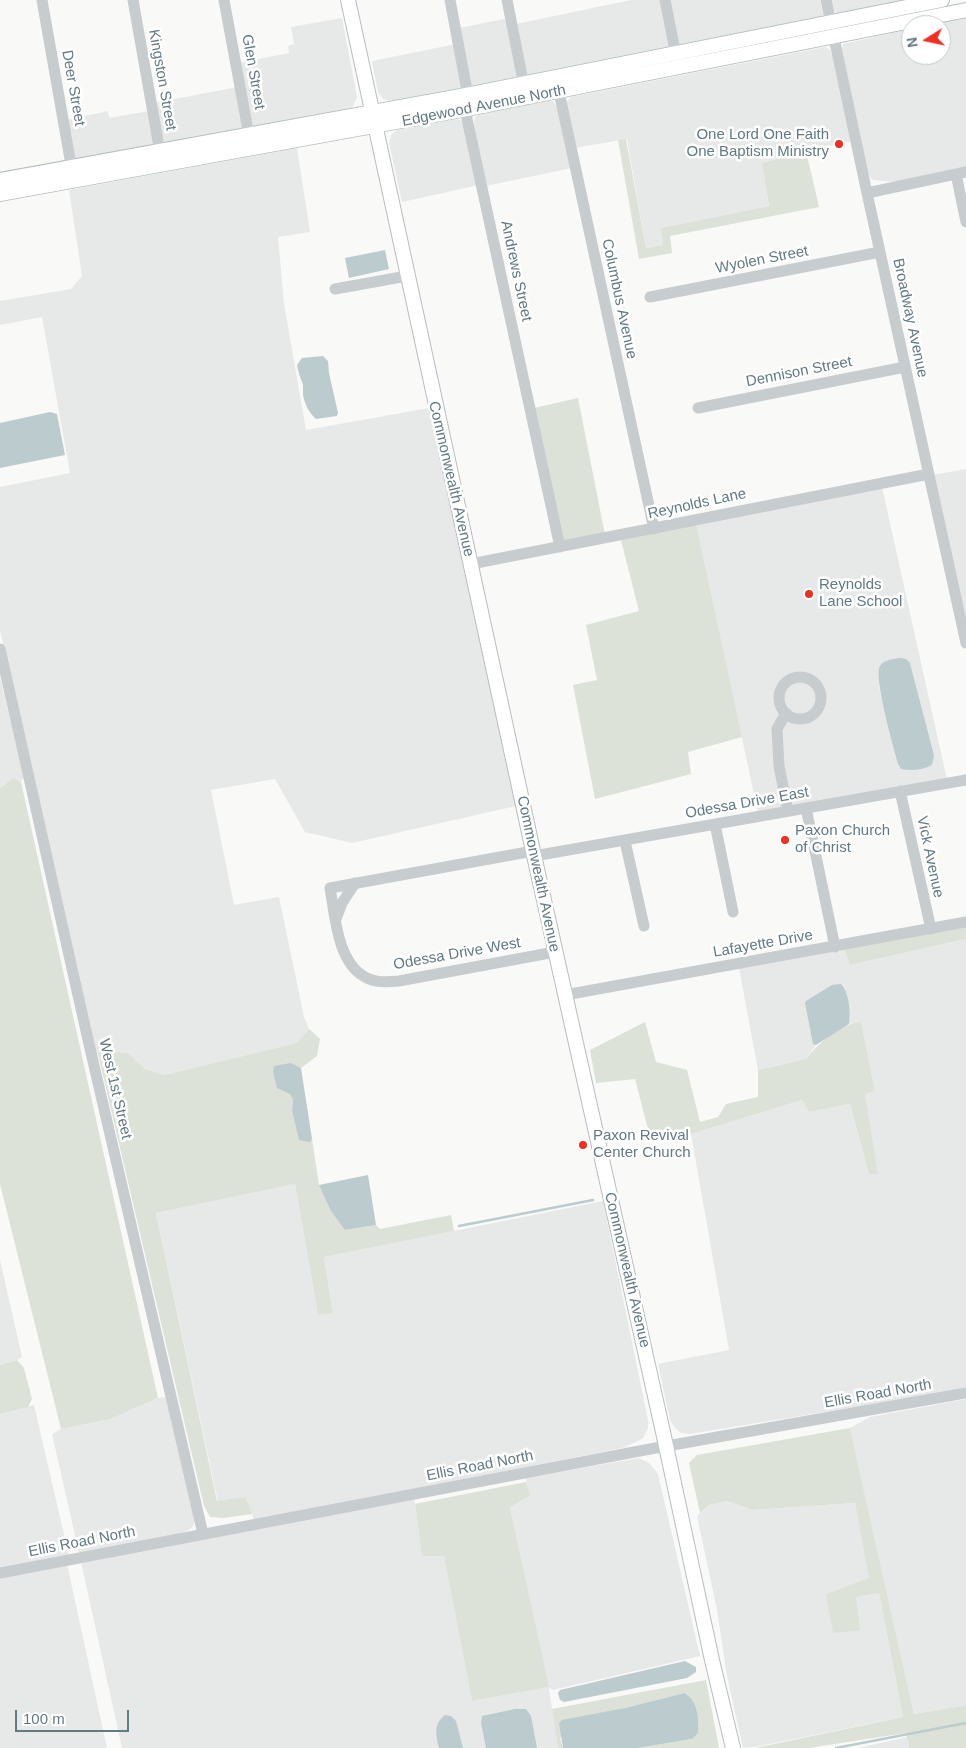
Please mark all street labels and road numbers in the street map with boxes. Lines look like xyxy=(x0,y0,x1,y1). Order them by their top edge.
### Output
street label: Kingston Street xyxy=(144,28,180,132)
street label: Glen Street xyxy=(238,33,268,111)
street label: Deer Street xyxy=(57,49,89,127)
street label: Edgewood Avenue North xyxy=(401,81,567,131)
street label: Andrews Street xyxy=(497,219,535,323)
street label: Columbus Avenue xyxy=(597,237,641,361)
street label: Wyolen Street xyxy=(714,242,810,278)
street label: Broadway Avenue xyxy=(889,257,931,379)
street label: Dennison Street xyxy=(744,353,854,391)
street label: Commonwealth Avenue xyxy=(424,400,478,558)
street label: Reynolds Lane xyxy=(646,485,748,523)
street label: Odessa Drive East xyxy=(684,783,810,823)
street label: Commonwealth Avenue xyxy=(513,794,563,954)
street label: Vick Avenue xyxy=(913,815,947,899)
street label: Lafayette Drive xyxy=(712,926,814,962)
street label: Odessa Drive West xyxy=(392,934,522,974)
street label: West 1st Street xyxy=(95,1037,135,1141)
street label: Commonwealth Avenue xyxy=(600,1191,654,1349)
street label: Ellis Road North xyxy=(823,1376,933,1412)
street label: Ellis Road North xyxy=(425,1447,535,1485)
street label: Ellis Road North xyxy=(27,1523,137,1561)

